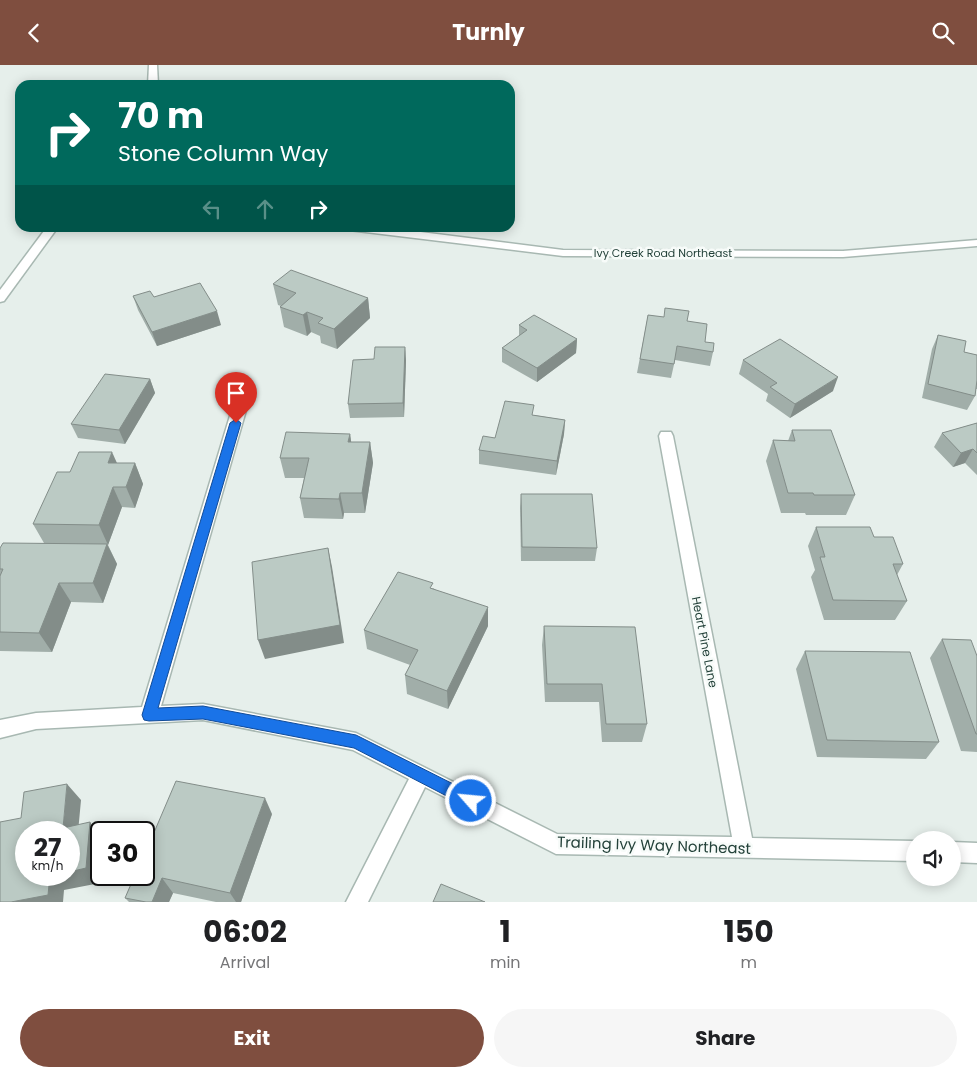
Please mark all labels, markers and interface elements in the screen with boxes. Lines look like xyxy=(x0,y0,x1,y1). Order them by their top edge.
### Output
text: Turnly xyxy=(452,17,525,48)
icon: back xyxy=(20,19,48,47)
icon: search xyxy=(929,19,957,47)
text: 70 m xyxy=(118,91,204,140)
icon: right xyxy=(35,100,100,165)
text: Stone Column Way xyxy=(118,138,329,169)
icon: left xyxy=(198,195,226,223)
icon: ahead xyxy=(251,195,279,223)
icon: right xyxy=(304,195,332,223)
street label: Ivy Creek Road Northeast xyxy=(594,245,732,261)
pin xyxy=(215,372,257,423)
icon: arrive xyxy=(222,379,250,407)
street label: Heart Pine Lane xyxy=(688,595,722,689)
position arrow xyxy=(444,774,496,826)
speed limit sign: 30 xyxy=(90,821,155,886)
text: 27 xyxy=(34,830,61,865)
street label: Trailing Ivy Way Northeast xyxy=(557,831,751,859)
map controls xyxy=(906,831,961,886)
button: sound xyxy=(906,831,961,886)
text: km/h xyxy=(32,857,63,874)
text: 06:02 xyxy=(203,910,287,953)
text: 1 xyxy=(500,910,511,953)
text: 150 xyxy=(724,910,774,953)
text: Arrival xyxy=(220,951,270,974)
text: min xyxy=(490,951,521,974)
text: m xyxy=(741,951,757,974)
button: Exit xyxy=(20,1009,484,1067)
button: Share xyxy=(494,1009,957,1067)

